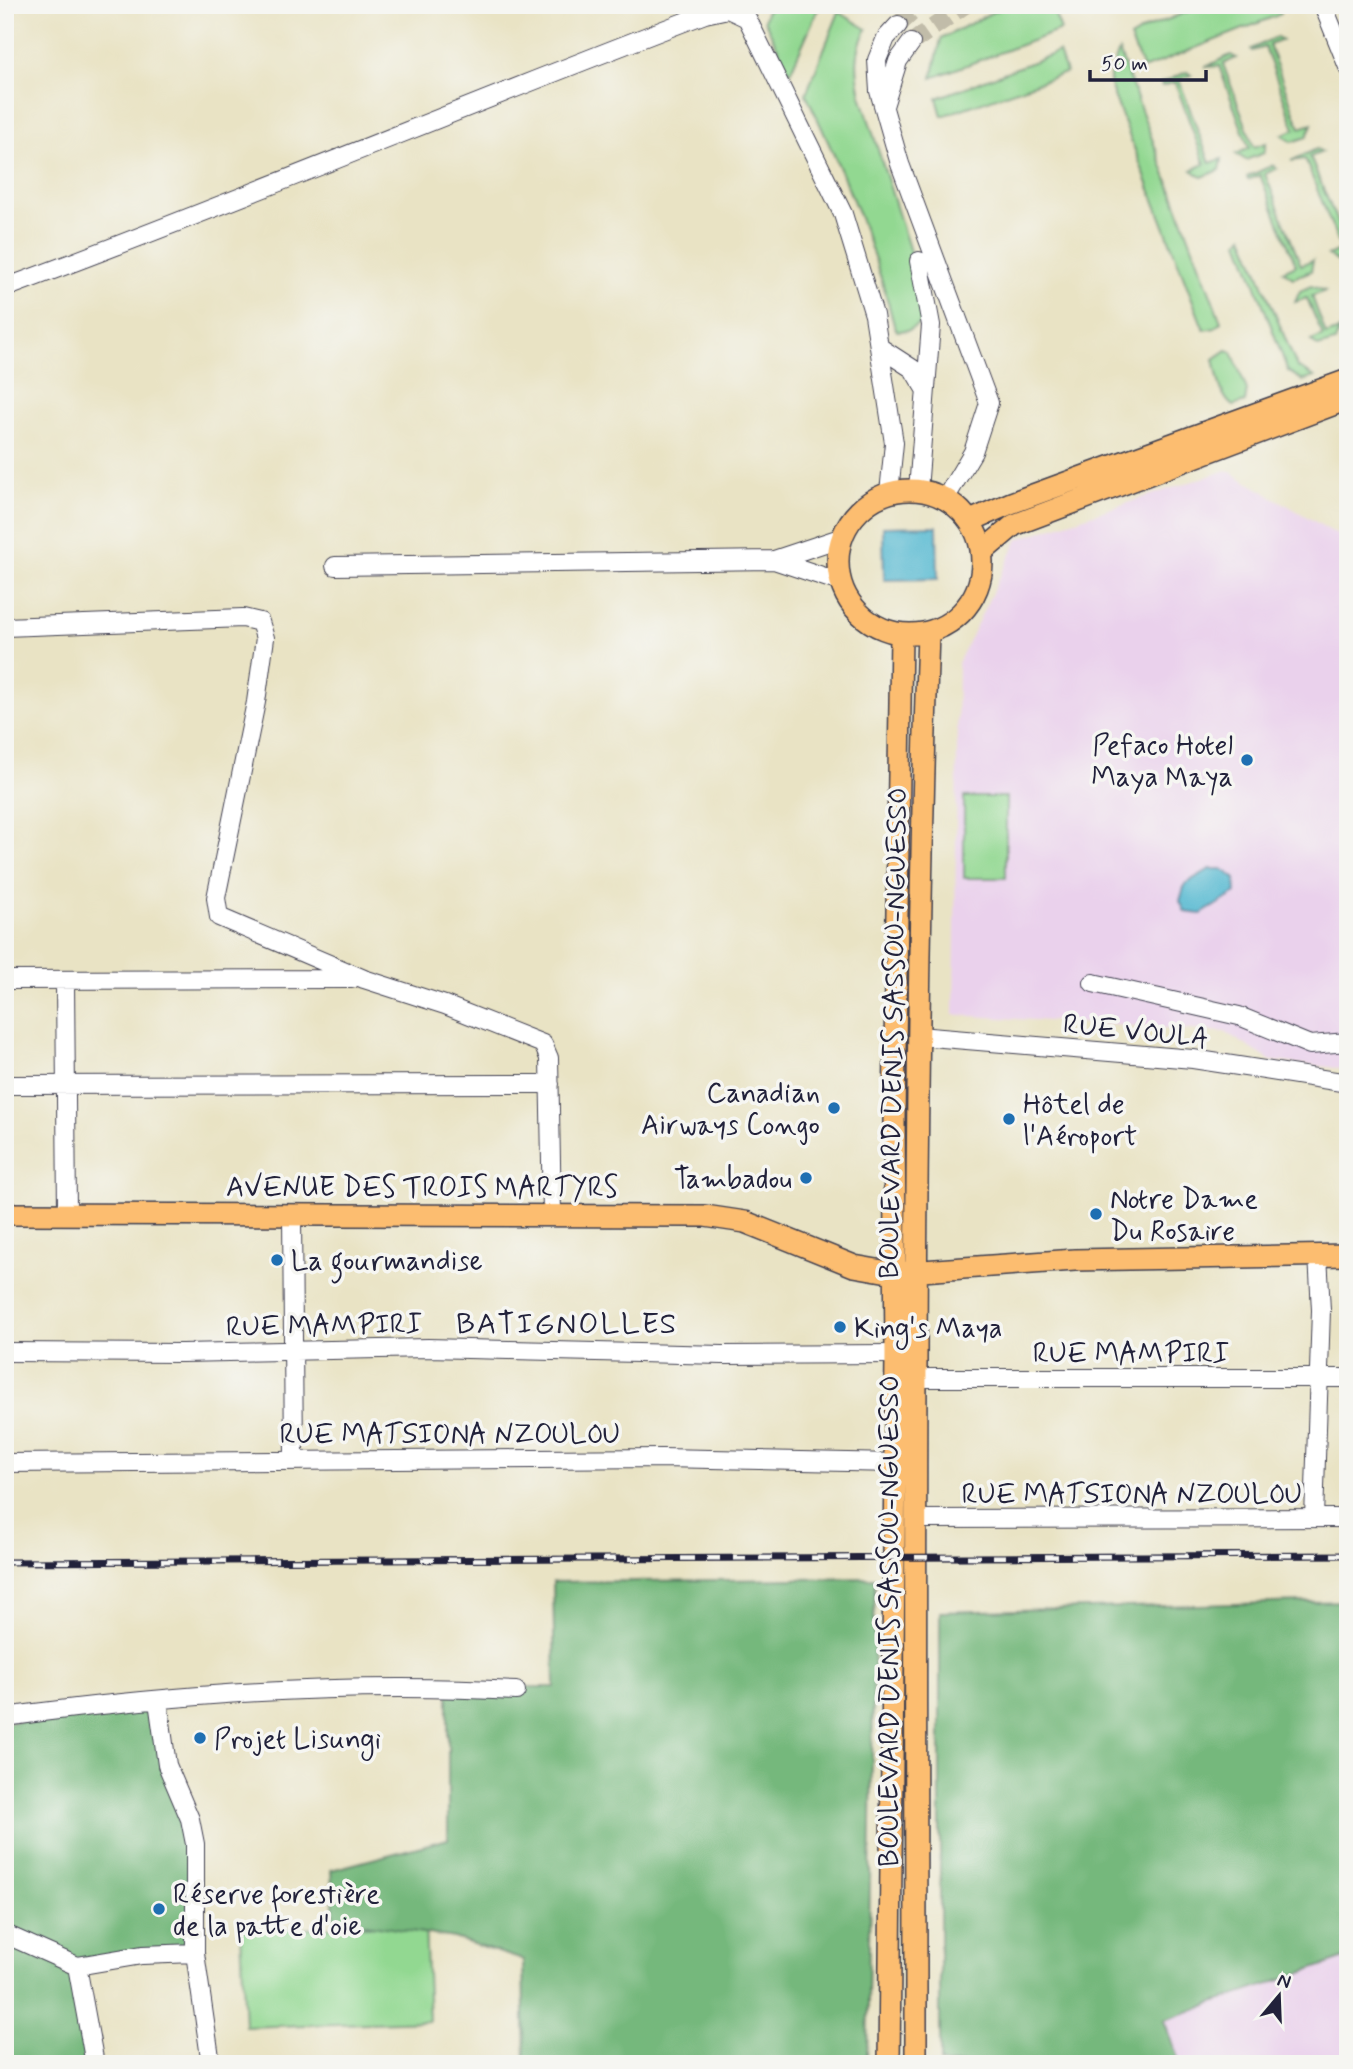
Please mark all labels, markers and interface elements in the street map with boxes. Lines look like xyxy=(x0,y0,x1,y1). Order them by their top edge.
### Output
scale bar xyxy=(1090,38,1206,82)
text: 50 m xyxy=(1101,50,1148,78)
place label: Pefaco Hotel Maya Maya xyxy=(1091,728,1233,797)
marker: Pefaco Hotel Maya Maya xyxy=(1239,752,1255,768)
street label: BOULEVARD DENIS SASSOU-NGUESSO xyxy=(872,787,917,1279)
street label: RUE VOULA xyxy=(1061,1006,1210,1059)
place label: Canadian Airways Congo xyxy=(641,1076,820,1145)
place label: Hôtel de l'Aéroport xyxy=(1023,1087,1137,1156)
marker: Canadian Airways Congo xyxy=(826,1100,842,1116)
marker: Hôtel de l'Aéroport xyxy=(1001,1111,1017,1127)
place label: Tambadou xyxy=(674,1162,792,1199)
street label: AVENUE DES TROIS MARTYRS xyxy=(226,1170,618,1207)
marker: Tambadou xyxy=(798,1170,814,1186)
place label: Notre Dame Du Rosaire xyxy=(1110,1182,1258,1251)
marker: Notre Dame Du Rosaire xyxy=(1088,1206,1104,1222)
place label: La gourmandise xyxy=(291,1244,483,1284)
marker: La gourmandise xyxy=(269,1252,285,1268)
district label: BATIGNOLLES xyxy=(456,1305,678,1344)
street label: RUE MAMPIRI xyxy=(226,1306,423,1347)
place label: King's Maya xyxy=(854,1311,1003,1350)
marker: King's Maya xyxy=(832,1319,848,1335)
street label: RUE MAMPIRI xyxy=(1033,1336,1229,1373)
street label: BOULEVARD DENIS SASSOU-NGUESSO xyxy=(872,1375,909,1867)
street label: RUE MATSIONA NZOULOU xyxy=(279,1417,621,1454)
street label: RUE MATSIONA NZOULOU xyxy=(961,1477,1303,1514)
place label: Projet Lisungi xyxy=(214,1722,381,1761)
marker: Projet Lisungi xyxy=(192,1730,208,1746)
place label: Réserve forestière de la patte d'oie xyxy=(173,1877,380,1946)
marker: Réserve forestière de la patte d'oie xyxy=(151,1901,167,1917)
north arrow xyxy=(1244,1960,1314,2030)
text: N xyxy=(1274,1967,1294,1995)

